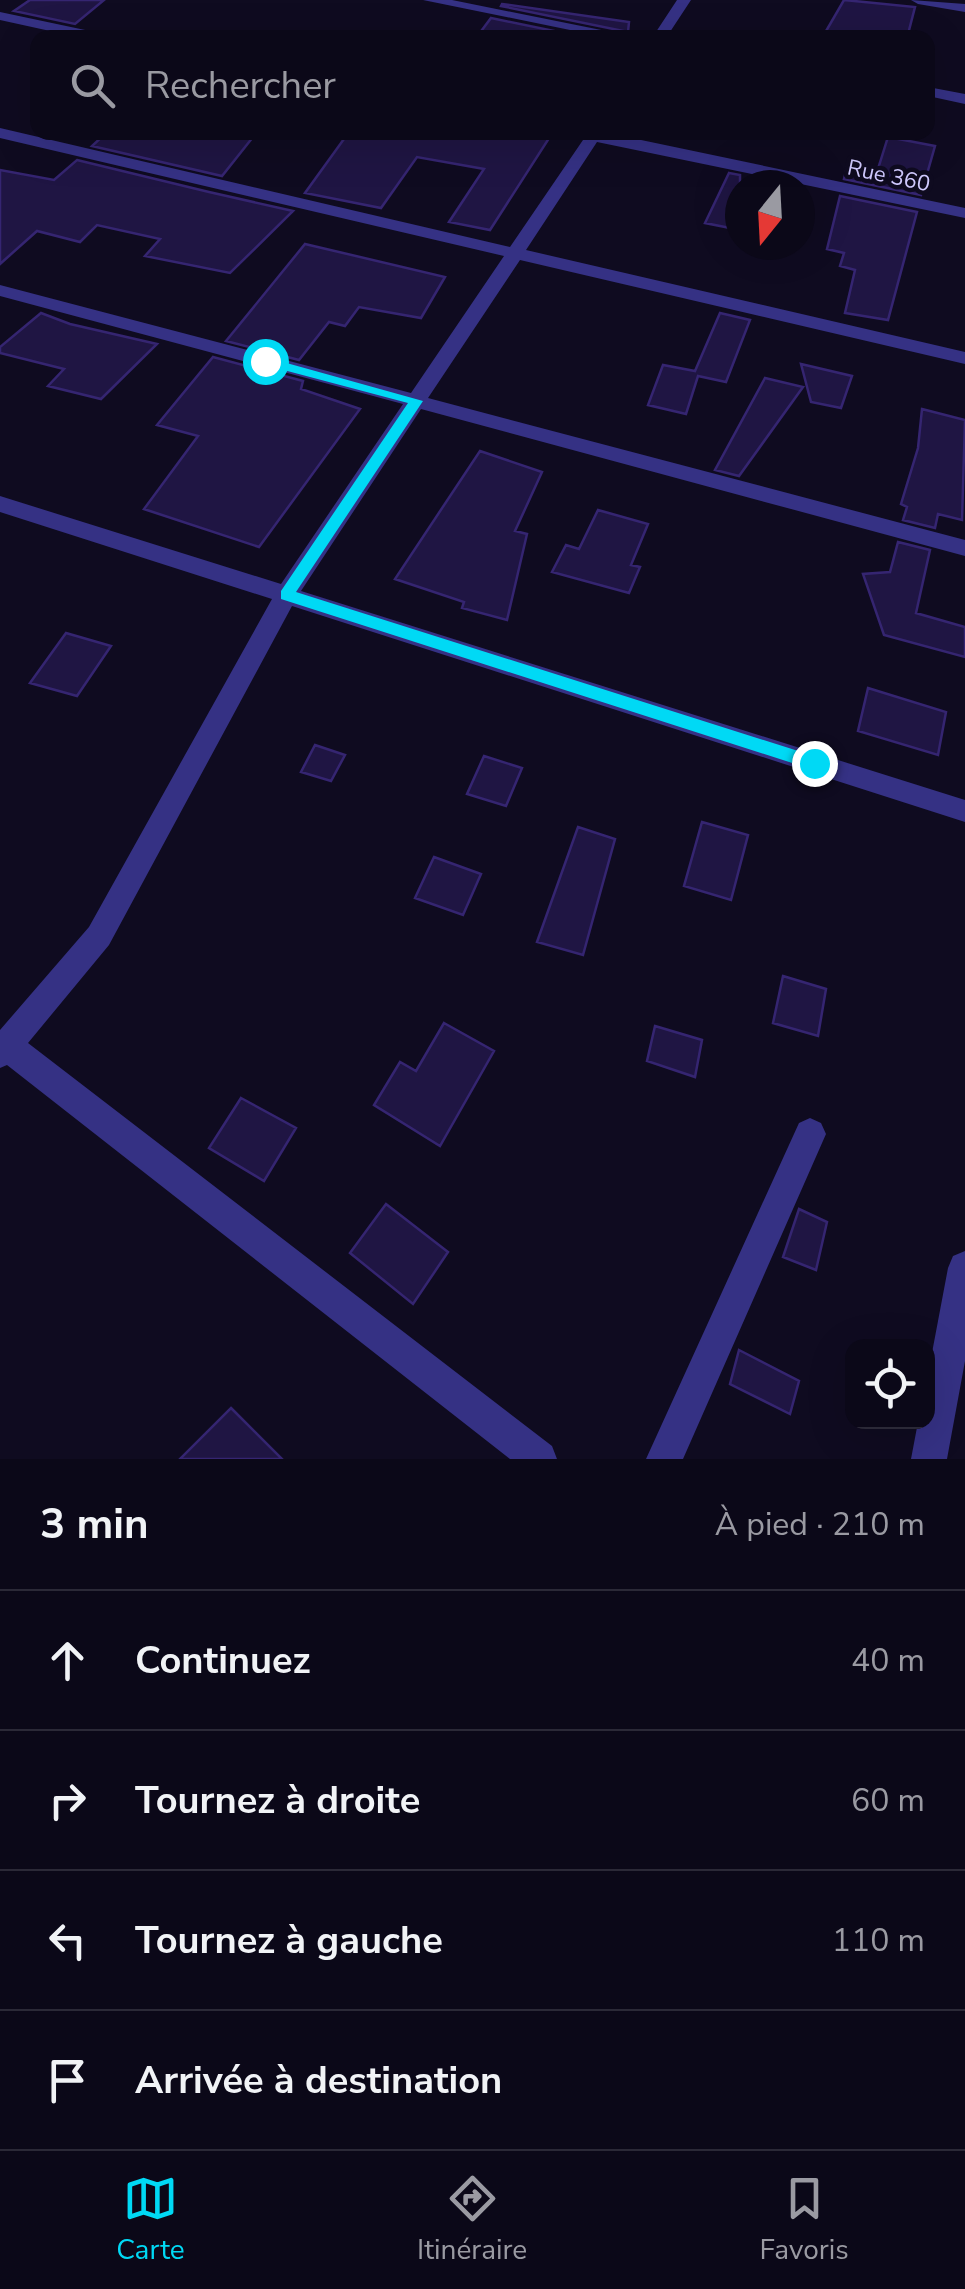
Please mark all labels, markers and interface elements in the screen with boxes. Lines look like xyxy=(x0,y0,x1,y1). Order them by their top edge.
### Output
search box xyxy=(30,30,935,140)
icon: search xyxy=(65,58,120,113)
text: Rechercher xyxy=(145,60,336,111)
street label: Rue 360 xyxy=(845,153,933,199)
north arrow xyxy=(725,170,815,260)
route start xyxy=(243,339,289,385)
route end xyxy=(792,741,838,787)
map controls xyxy=(845,1339,935,1429)
button: locate xyxy=(845,1339,935,1429)
text: 3 min xyxy=(40,1496,149,1553)
text: À pied · 210 m xyxy=(715,1503,925,1546)
icon: ahead xyxy=(40,1633,95,1688)
text: Continuez xyxy=(135,1635,310,1686)
text: 40 m xyxy=(851,1639,925,1682)
icon: right xyxy=(40,1773,95,1828)
text: Tournez à droite xyxy=(135,1775,420,1826)
text: 60 m xyxy=(851,1779,925,1822)
icon: left xyxy=(40,1913,95,1968)
text: Tournez à gauche xyxy=(135,1915,443,1966)
text: 110 m xyxy=(832,1919,925,1962)
icon: arrive xyxy=(40,2053,95,2108)
text: Arrivée à destination xyxy=(135,2055,502,2106)
tab: Carte xyxy=(116,2171,185,2269)
tab: Itinéraire xyxy=(417,2171,527,2269)
tab: Favoris xyxy=(760,2171,849,2269)

